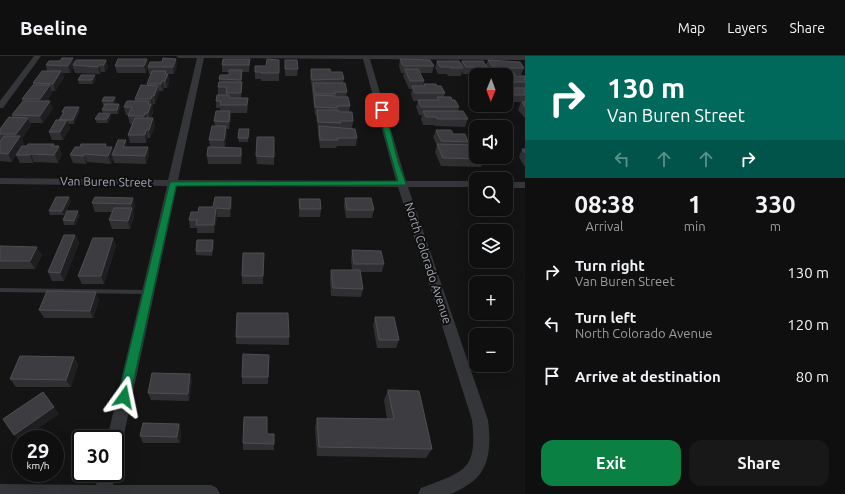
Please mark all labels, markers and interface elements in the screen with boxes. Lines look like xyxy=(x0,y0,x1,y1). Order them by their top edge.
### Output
text: Beeline xyxy=(20,17,88,39)
text: Map xyxy=(678,20,705,36)
text: Layers xyxy=(727,20,767,36)
text: Share xyxy=(789,20,825,36)
north arrow xyxy=(469,68,513,112)
map controls xyxy=(469,68,513,372)
icon: right xyxy=(541,72,593,124)
text: 130 m xyxy=(607,72,685,103)
pin xyxy=(365,93,399,127)
icon: arrive xyxy=(371,99,393,121)
text: Van Buren Street xyxy=(607,105,745,125)
button: sound xyxy=(469,120,513,164)
icon: left xyxy=(611,148,633,170)
icon: ahead xyxy=(653,148,675,170)
icon: ahead xyxy=(695,148,717,170)
icon: right xyxy=(737,148,759,170)
button: search xyxy=(469,172,513,216)
street label: Van Buren Street xyxy=(60,174,152,189)
text: 08:38 xyxy=(574,191,634,218)
text: 1 xyxy=(688,191,701,218)
text: 330 xyxy=(755,191,796,218)
street label: North Colorado Avenue xyxy=(403,200,454,325)
text: Arrival xyxy=(585,219,623,233)
text: min xyxy=(684,219,706,233)
text: m xyxy=(770,219,781,233)
button: layers xyxy=(469,224,513,268)
text: Turn right xyxy=(575,257,645,274)
icon: right xyxy=(541,261,563,283)
text: 130 m xyxy=(787,264,829,281)
text: Van Buren Street xyxy=(575,274,675,288)
button: + xyxy=(469,276,513,320)
text: Turn left xyxy=(575,309,636,326)
icon: left xyxy=(541,313,563,335)
text: 120 m xyxy=(787,316,829,333)
text: North Colorado Avenue xyxy=(575,326,712,340)
button: − xyxy=(469,328,513,372)
icon: arrive xyxy=(541,365,563,387)
text: Arrive at destination xyxy=(575,368,721,385)
text: 80 m xyxy=(796,368,829,385)
position arrow xyxy=(103,376,145,418)
speed limit sign: 30 xyxy=(72,430,124,482)
text: 29 xyxy=(27,439,49,462)
button: Exit xyxy=(541,440,681,486)
button: Share xyxy=(689,440,829,486)
text: km/h xyxy=(26,460,50,471)

